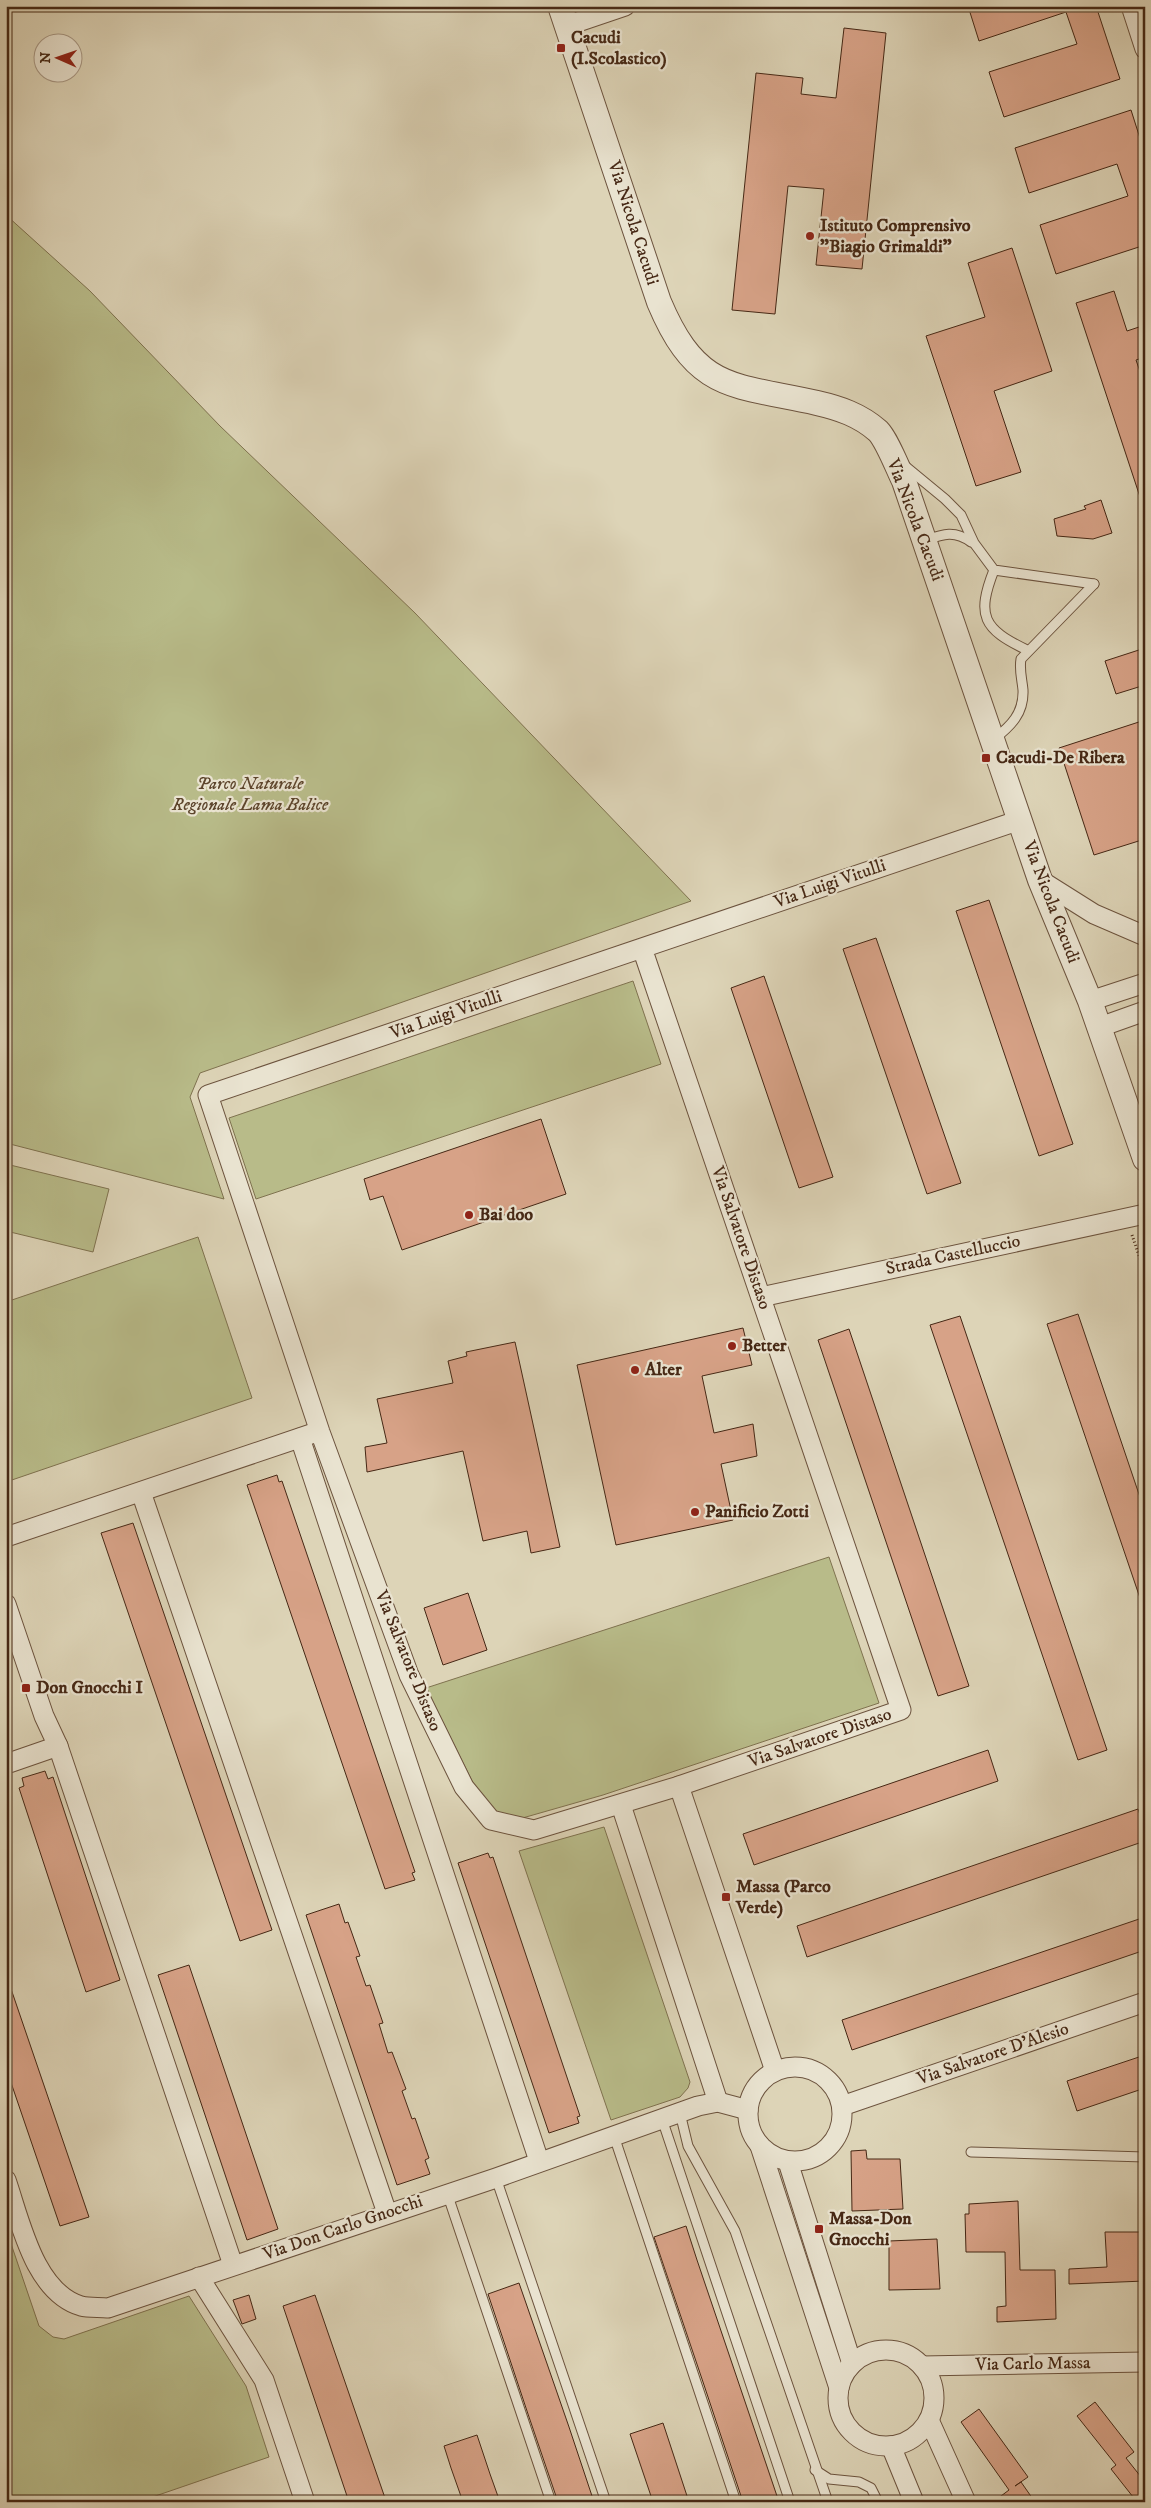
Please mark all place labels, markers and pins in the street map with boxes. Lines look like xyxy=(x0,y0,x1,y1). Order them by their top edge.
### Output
place label: Cacudi (I.Scolastico) xyxy=(571,27,667,70)
marker: Cacudi (I.Scolastico) xyxy=(555,42,567,54)
place label: Istituto Comprensivo "Biagio Grimaldi" xyxy=(820,215,971,258)
marker: Istituto Comprensivo "Biagio Grimaldi" xyxy=(804,230,816,242)
place label: Cacudi-De Ribera xyxy=(996,747,1125,769)
marker: Cacudi-De Ribera xyxy=(980,752,992,764)
place label: Bai doo xyxy=(479,1204,533,1226)
marker: Bai doo xyxy=(463,1209,475,1221)
place label: Better xyxy=(742,1335,787,1357)
marker: Better xyxy=(726,1340,738,1352)
place label: Alter xyxy=(644,1359,682,1381)
marker: Alter xyxy=(629,1364,641,1376)
place label: Panificio Zotti xyxy=(705,1501,809,1523)
marker: Panificio Zotti xyxy=(689,1506,701,1518)
place label: Don Gnocchi I xyxy=(36,1677,144,1699)
marker: Don Gnocchi I xyxy=(20,1682,32,1694)
place label: Massa (Parco Verde) xyxy=(735,1876,831,1919)
marker: Massa (Parco Verde) xyxy=(720,1891,732,1903)
place label: Massa-Don Gnocchi xyxy=(829,2208,912,2251)
marker: Massa-Don Gnocchi xyxy=(813,2223,825,2235)

